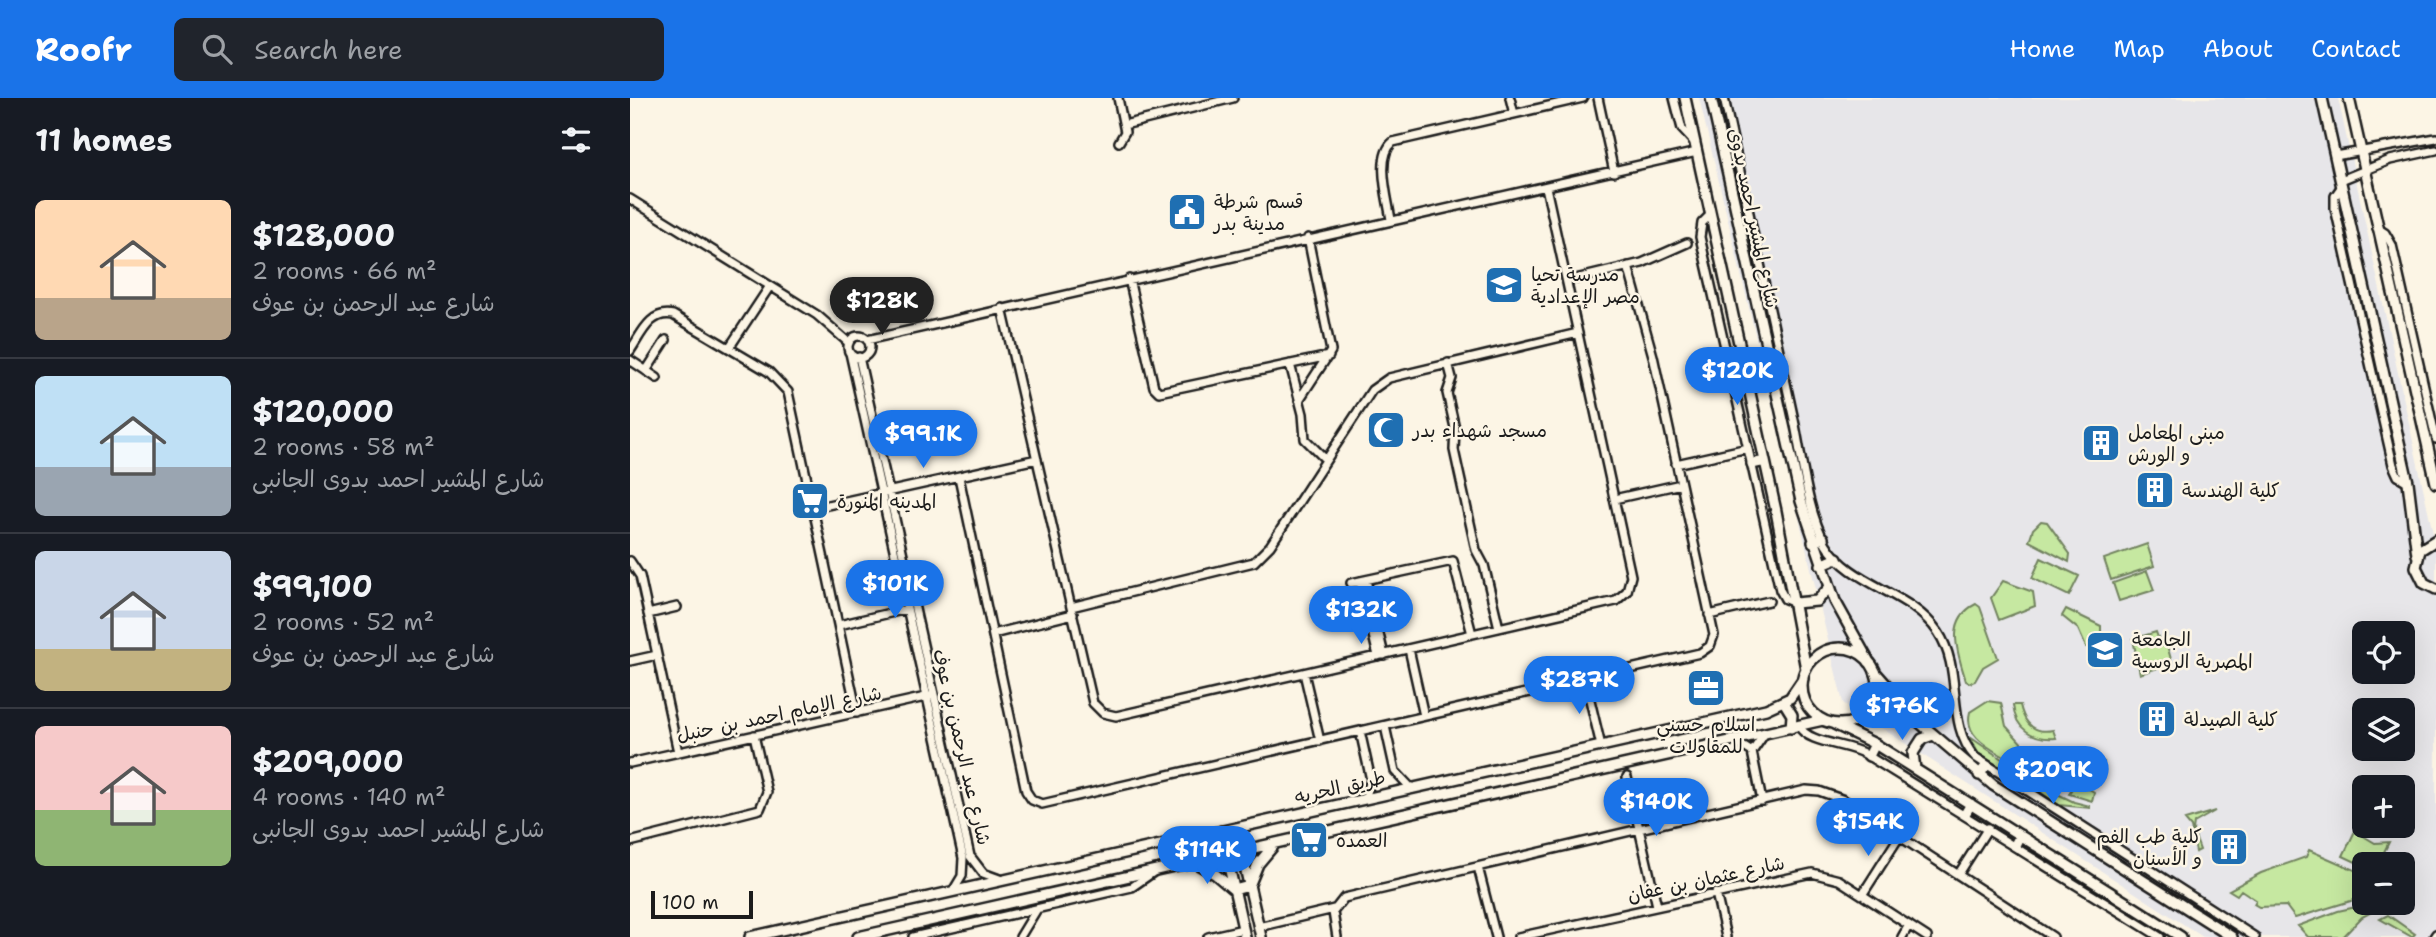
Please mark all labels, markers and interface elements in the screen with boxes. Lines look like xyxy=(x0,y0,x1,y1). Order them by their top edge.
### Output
search box xyxy=(174,18,664,81)
text: Roofr xyxy=(35,27,132,72)
icon: search xyxy=(198,30,236,68)
text: Search here xyxy=(254,32,403,67)
text: Home xyxy=(2009,33,2075,65)
text: Map xyxy=(2113,33,2165,65)
text: About xyxy=(2203,33,2273,65)
text: Contact xyxy=(2311,33,2401,65)
text: 11 homes xyxy=(35,120,172,161)
icon: filters xyxy=(557,121,595,159)
street label: شارع المشير احمد بدوى xyxy=(1722,126,1785,310)
place label: قسم شرطة مدينة بدر xyxy=(1212,189,1303,236)
public building icon: قسم شرطة مدينة بدر xyxy=(1166,191,1208,233)
text: $128,000 xyxy=(252,215,395,256)
icon: home xyxy=(91,228,175,312)
text: 2 rooms · 66 m² xyxy=(252,256,437,286)
place label: مدرسة تحيا مصر الإعدادية xyxy=(1531,262,1640,309)
school or university icon: مدرسة تحيا مصر الإعدادية xyxy=(1483,264,1525,306)
pin: $128K xyxy=(833,278,931,337)
text: $128K xyxy=(846,285,918,315)
text: شارع عبد الرحمن بن عوف xyxy=(252,288,495,318)
pin: $120K xyxy=(1688,348,1786,407)
text: $120K xyxy=(1701,355,1773,385)
text: $120,000 xyxy=(252,391,394,432)
icon: home xyxy=(91,404,175,488)
mosque icon: مسجد شهداء بدر xyxy=(1365,409,1407,451)
pin: $99.1K xyxy=(866,410,980,470)
text: $99.1K xyxy=(884,418,962,448)
place label: مسجد شهداء بدر xyxy=(1411,418,1547,443)
place label: مبنى المعامل و الورش xyxy=(2128,420,2225,467)
building icon: مبنى المعامل و الورش xyxy=(2080,422,2122,464)
text: 2 rooms · 58 m² xyxy=(252,432,435,462)
text: شارع المشير احمد بدوى الجانبى xyxy=(252,464,544,494)
building icon: كلية الهندسة xyxy=(2134,469,2176,511)
place label: كلية الهندسة xyxy=(2182,478,2280,503)
supermarket icon: المدينه المنورة xyxy=(789,480,831,522)
place label: المدينه المنورة xyxy=(837,489,936,514)
pin: $101K xyxy=(846,560,944,620)
text: $99,100 xyxy=(252,566,373,607)
text: $101K xyxy=(862,568,928,598)
icon: home xyxy=(91,579,175,663)
pin: $132K xyxy=(1312,587,1410,646)
text: $132K xyxy=(1325,594,1397,624)
text: 2 rooms · 52 m² xyxy=(252,607,434,637)
map controls xyxy=(2352,621,2415,915)
button: locate xyxy=(2352,621,2415,684)
place label: الجامعة المصرية الروسية xyxy=(2132,627,2253,674)
school or university icon: الجامعة المصرية الروسية xyxy=(2084,629,2126,671)
text: شارع عبد الرحمن بن عوف xyxy=(252,639,495,669)
street label: شارع عبد الرحمن بن عوف xyxy=(926,646,997,848)
pin: $287K xyxy=(1530,656,1628,716)
text: $287K xyxy=(1540,664,1618,694)
office icon: اسلام حسني للمقاولات xyxy=(1685,667,1727,709)
street label: شارع الإمام احمد بن حنبل xyxy=(674,680,884,750)
pin: $176K xyxy=(1853,682,1951,742)
text: $176K xyxy=(1866,690,1938,720)
building icon: كلية الصيدلة xyxy=(2136,698,2178,740)
button: layers xyxy=(2352,698,2415,761)
place label: كلية الصيدلة xyxy=(2184,707,2278,732)
place label: اسلام حسني للمقاولات xyxy=(1657,712,1756,759)
text: $209,000 xyxy=(252,741,404,782)
pin: $209K xyxy=(2004,746,2102,806)
icon: home xyxy=(91,754,175,838)
text: $209K xyxy=(2014,754,2092,784)
street label: طريق الحريه xyxy=(1292,764,1388,810)
button: + xyxy=(2352,775,2415,838)
pin: $140K xyxy=(1607,778,1705,838)
text: 4 rooms · 140 m² xyxy=(252,782,446,812)
text: $140K xyxy=(1620,786,1692,816)
pin: $154K xyxy=(1819,798,1917,858)
text: $154K xyxy=(1832,806,1904,836)
text: شارع المشير احمد بدوى الجانبى xyxy=(252,814,544,844)
supermarket icon: العمده xyxy=(1288,819,1330,861)
place label: كلية طب الفم و الأسنان xyxy=(2096,824,2202,871)
pin: $114K xyxy=(1158,826,1256,886)
building icon: كلية طب الفم و الأسنان xyxy=(2208,826,2250,868)
place label: العمده xyxy=(1336,828,1387,853)
text: $114K xyxy=(1174,834,1240,864)
street label: شارع عثمان بن عفان xyxy=(1625,850,1787,909)
button: − xyxy=(2352,852,2415,915)
scale bar xyxy=(651,888,752,920)
text: 100 m xyxy=(662,890,719,915)

